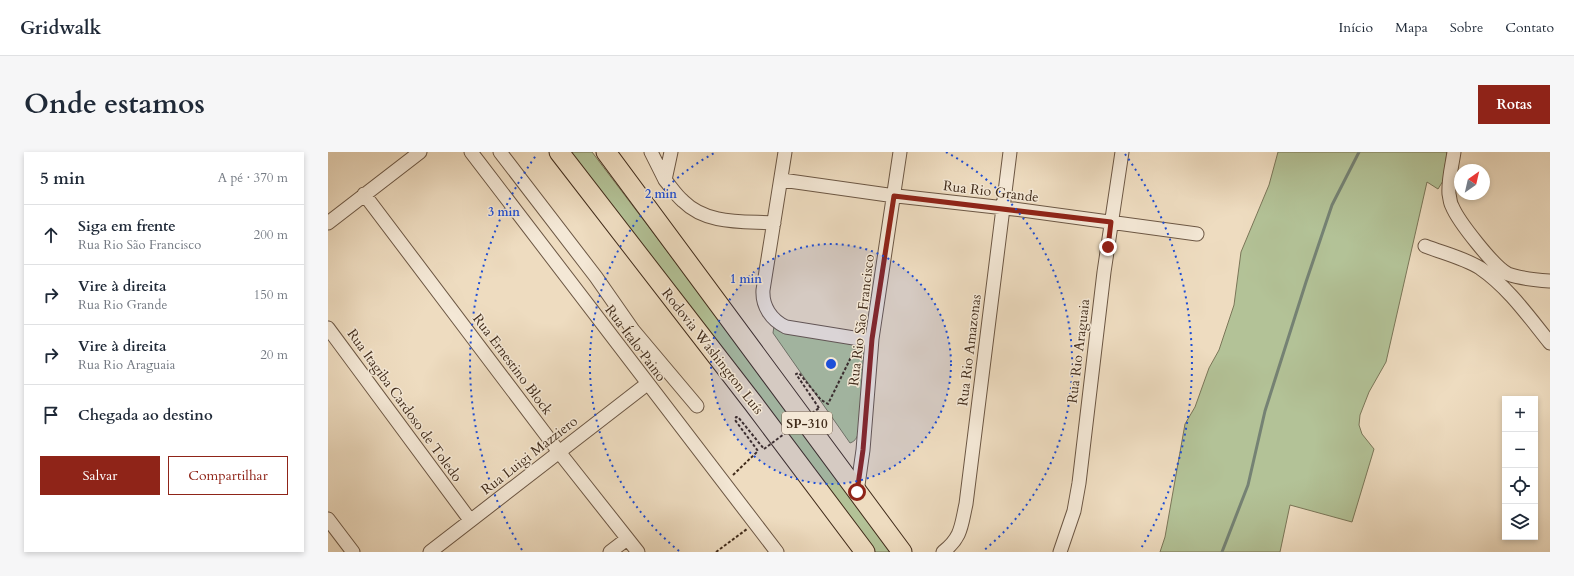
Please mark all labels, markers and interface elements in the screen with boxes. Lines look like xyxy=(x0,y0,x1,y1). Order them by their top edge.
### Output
text: Gridwalk xyxy=(20,15,101,41)
text: Início xyxy=(1338,18,1373,37)
text: Mapa xyxy=(1395,18,1428,37)
text: Sobre xyxy=(1450,18,1483,37)
text: Contato xyxy=(1505,18,1554,37)
text: Onde estamos xyxy=(24,85,205,123)
button: Rotas xyxy=(1478,85,1550,124)
north arrow xyxy=(1454,164,1490,200)
text: 5 min xyxy=(40,167,85,190)
text: A pé · 370 m xyxy=(218,169,288,187)
street label: Rua Rio Grande xyxy=(942,176,1040,207)
text: 2 min xyxy=(645,186,677,202)
text: 3 min xyxy=(488,204,520,220)
text: Siga em frente xyxy=(78,216,176,236)
icon: ahead xyxy=(40,224,62,246)
text: 200 m xyxy=(254,226,288,244)
text: Rua Rio São Francisco xyxy=(78,236,201,254)
route end xyxy=(1099,238,1117,256)
street label: Rua Rio São Francisco xyxy=(844,253,879,387)
text: 1 min xyxy=(730,271,762,287)
text: Vire à direita xyxy=(78,276,166,296)
icon: right xyxy=(40,284,62,306)
street label: Rodovia Washington Luís xyxy=(657,284,768,419)
text: 150 m xyxy=(254,286,288,304)
street label: Rua Rio Amazonas xyxy=(953,293,986,407)
text: Rua Rio Grande xyxy=(78,296,167,314)
street label: Rua Rio Araguaia xyxy=(1063,298,1094,404)
street label: Rua Ítalo Paino xyxy=(601,301,671,386)
street label: Rua Ernestino Block xyxy=(468,310,557,419)
street label: Rua Itagiba Cardoso de Toledo xyxy=(343,325,467,486)
text: Vire à direita xyxy=(78,336,166,356)
icon: right xyxy=(40,344,62,366)
text: 20 m xyxy=(260,346,288,364)
text: Rua Rio Araguaia xyxy=(78,356,175,374)
centre of rings xyxy=(824,357,838,371)
map controls xyxy=(1502,396,1538,540)
button: + xyxy=(1502,396,1538,432)
icon: arrive xyxy=(40,404,62,426)
text: Chegada ao destino xyxy=(78,405,213,425)
street label: Rua Luigi Mazziero xyxy=(477,411,582,499)
road number: SP-310 xyxy=(782,412,832,434)
button: − xyxy=(1502,432,1538,468)
button: Salvar xyxy=(40,456,160,495)
button: Compartilhar xyxy=(168,456,288,495)
button: locate xyxy=(1502,468,1538,504)
route start xyxy=(848,483,866,501)
button: layers xyxy=(1502,504,1538,540)

